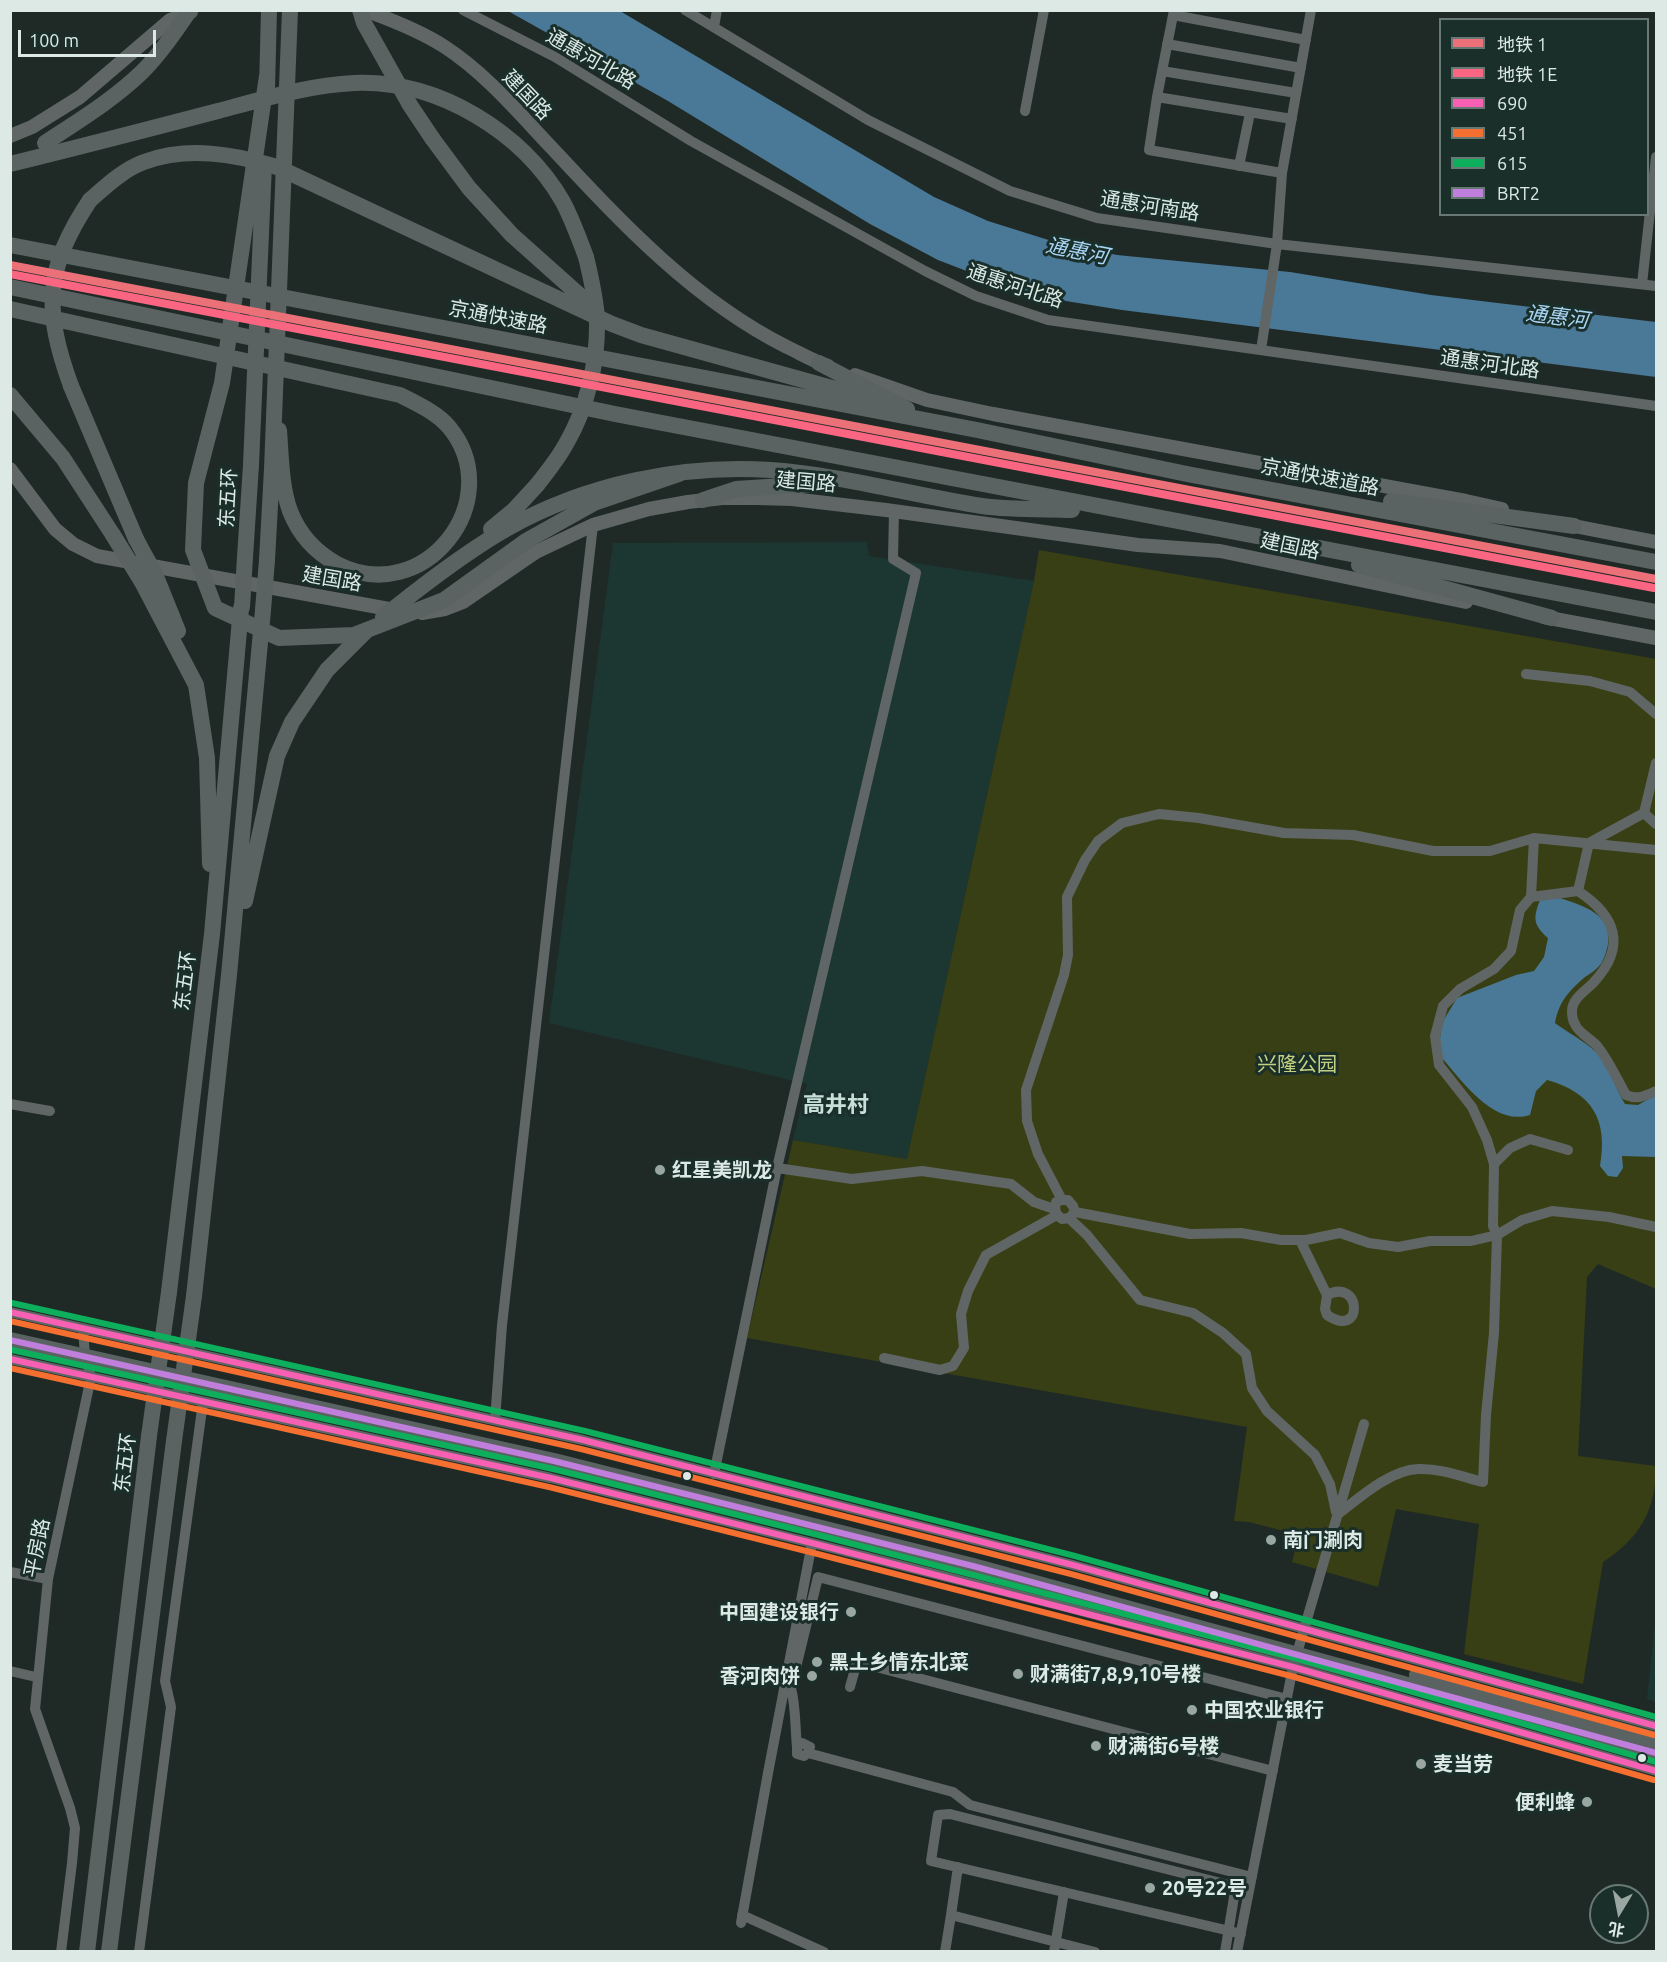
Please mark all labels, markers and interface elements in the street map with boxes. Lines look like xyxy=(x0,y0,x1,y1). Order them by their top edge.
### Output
scale bar xyxy=(21,18,159,56)
legend xyxy=(1439,18,1649,216)
street label: 通惠河北路 xyxy=(542,24,640,94)
text: 100 m xyxy=(29,30,79,50)
text: 地铁 1 xyxy=(1497,34,1547,54)
text: 地铁 1E xyxy=(1497,64,1557,84)
street label: 建国路 xyxy=(498,65,556,125)
text: 690 xyxy=(1497,93,1527,113)
text: 451 xyxy=(1497,123,1527,143)
text: 615 xyxy=(1497,153,1527,173)
text: BRT2 xyxy=(1497,183,1540,203)
street label: 通惠河南路 xyxy=(1099,186,1201,226)
water label: 通惠河 xyxy=(1044,233,1110,269)
street label: 通惠河北路 xyxy=(964,259,1066,313)
street label: 京通快速路 xyxy=(447,296,549,338)
water label: 通惠河 xyxy=(1524,301,1590,333)
street label: 通惠河北路 xyxy=(1439,345,1541,383)
street label: 京通快速道路 xyxy=(1259,454,1381,500)
street label: 东五环 xyxy=(214,467,242,529)
street label: 建国路 xyxy=(775,467,837,497)
street label: 建国路 xyxy=(1258,528,1322,564)
street label: 建国路 xyxy=(300,562,364,596)
street label: 东五环 xyxy=(169,950,201,1012)
park label: 兴隆公园 xyxy=(1257,1052,1337,1076)
district label: 高井村 xyxy=(803,1092,869,1118)
place label: 红星美凯龙 xyxy=(672,1158,772,1182)
marker: 红星美凯龙 xyxy=(653,1163,667,1177)
street label: 东五环 xyxy=(109,1432,141,1494)
unlabelled marker xyxy=(681,1470,693,1482)
street label: 平房路 xyxy=(19,1516,55,1580)
place label: 南门涮肉 xyxy=(1283,1528,1363,1552)
marker: 南门涮肉 xyxy=(1264,1533,1278,1547)
unlabelled marker xyxy=(1208,1589,1220,1601)
place label: 中国建设银行 xyxy=(719,1600,839,1624)
marker: 中国建设银行 xyxy=(844,1605,858,1619)
place label: 黑土乡情东北菜 xyxy=(829,1650,969,1674)
marker: 黑土乡情东北菜 xyxy=(810,1655,824,1669)
place label: 财满街7,8,9,10号楼 xyxy=(1030,1662,1201,1686)
place label: 香河肉饼 xyxy=(720,1664,800,1688)
marker: 财满街7,8,9,10号楼 xyxy=(1011,1667,1025,1681)
marker: 香河肉饼 xyxy=(805,1669,819,1683)
place label: 中国农业银行 xyxy=(1204,1698,1324,1722)
marker: 中国农业银行 xyxy=(1185,1703,1199,1717)
place label: 财满街6号楼 xyxy=(1108,1734,1219,1758)
marker: 财满街6号楼 xyxy=(1089,1739,1103,1753)
place label: 麦当劳 xyxy=(1433,1752,1493,1776)
unlabelled marker xyxy=(1636,1752,1648,1764)
marker: 麦当劳 xyxy=(1414,1757,1428,1771)
place label: 便利蜂 xyxy=(1515,1790,1575,1814)
marker: 便利蜂 xyxy=(1580,1795,1594,1809)
place label: 20号22号 xyxy=(1162,1876,1247,1900)
marker: 20号22号 xyxy=(1143,1881,1157,1895)
north arrow xyxy=(1589,1884,1649,1944)
text: 北 xyxy=(1607,1920,1626,1940)

